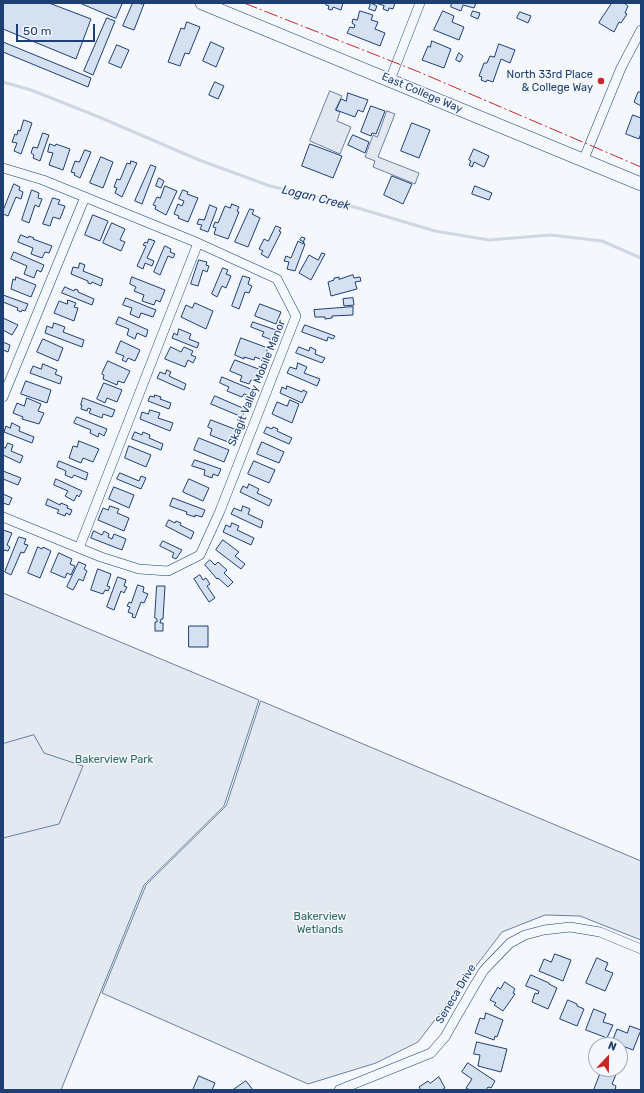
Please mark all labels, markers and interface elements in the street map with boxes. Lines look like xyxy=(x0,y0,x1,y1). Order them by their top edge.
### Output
scale bar xyxy=(18,16,97,42)
text: 50 m xyxy=(23,24,51,38)
place label: North 33rd Place & College Way xyxy=(507,68,593,94)
street label: East College Way xyxy=(380,70,464,116)
marker: North 33rd Place & College Way xyxy=(596,76,606,86)
water label: Logan Creek xyxy=(280,183,352,213)
street label: Skagit Valley Mobile Manor xyxy=(226,318,288,448)
park label: Bakerview Park xyxy=(75,753,153,767)
park label: Bakerview Wetlands xyxy=(294,910,346,936)
street label: Seneca Drive xyxy=(433,962,479,1026)
north arrow xyxy=(588,1037,628,1077)
text: N xyxy=(606,1039,618,1054)

